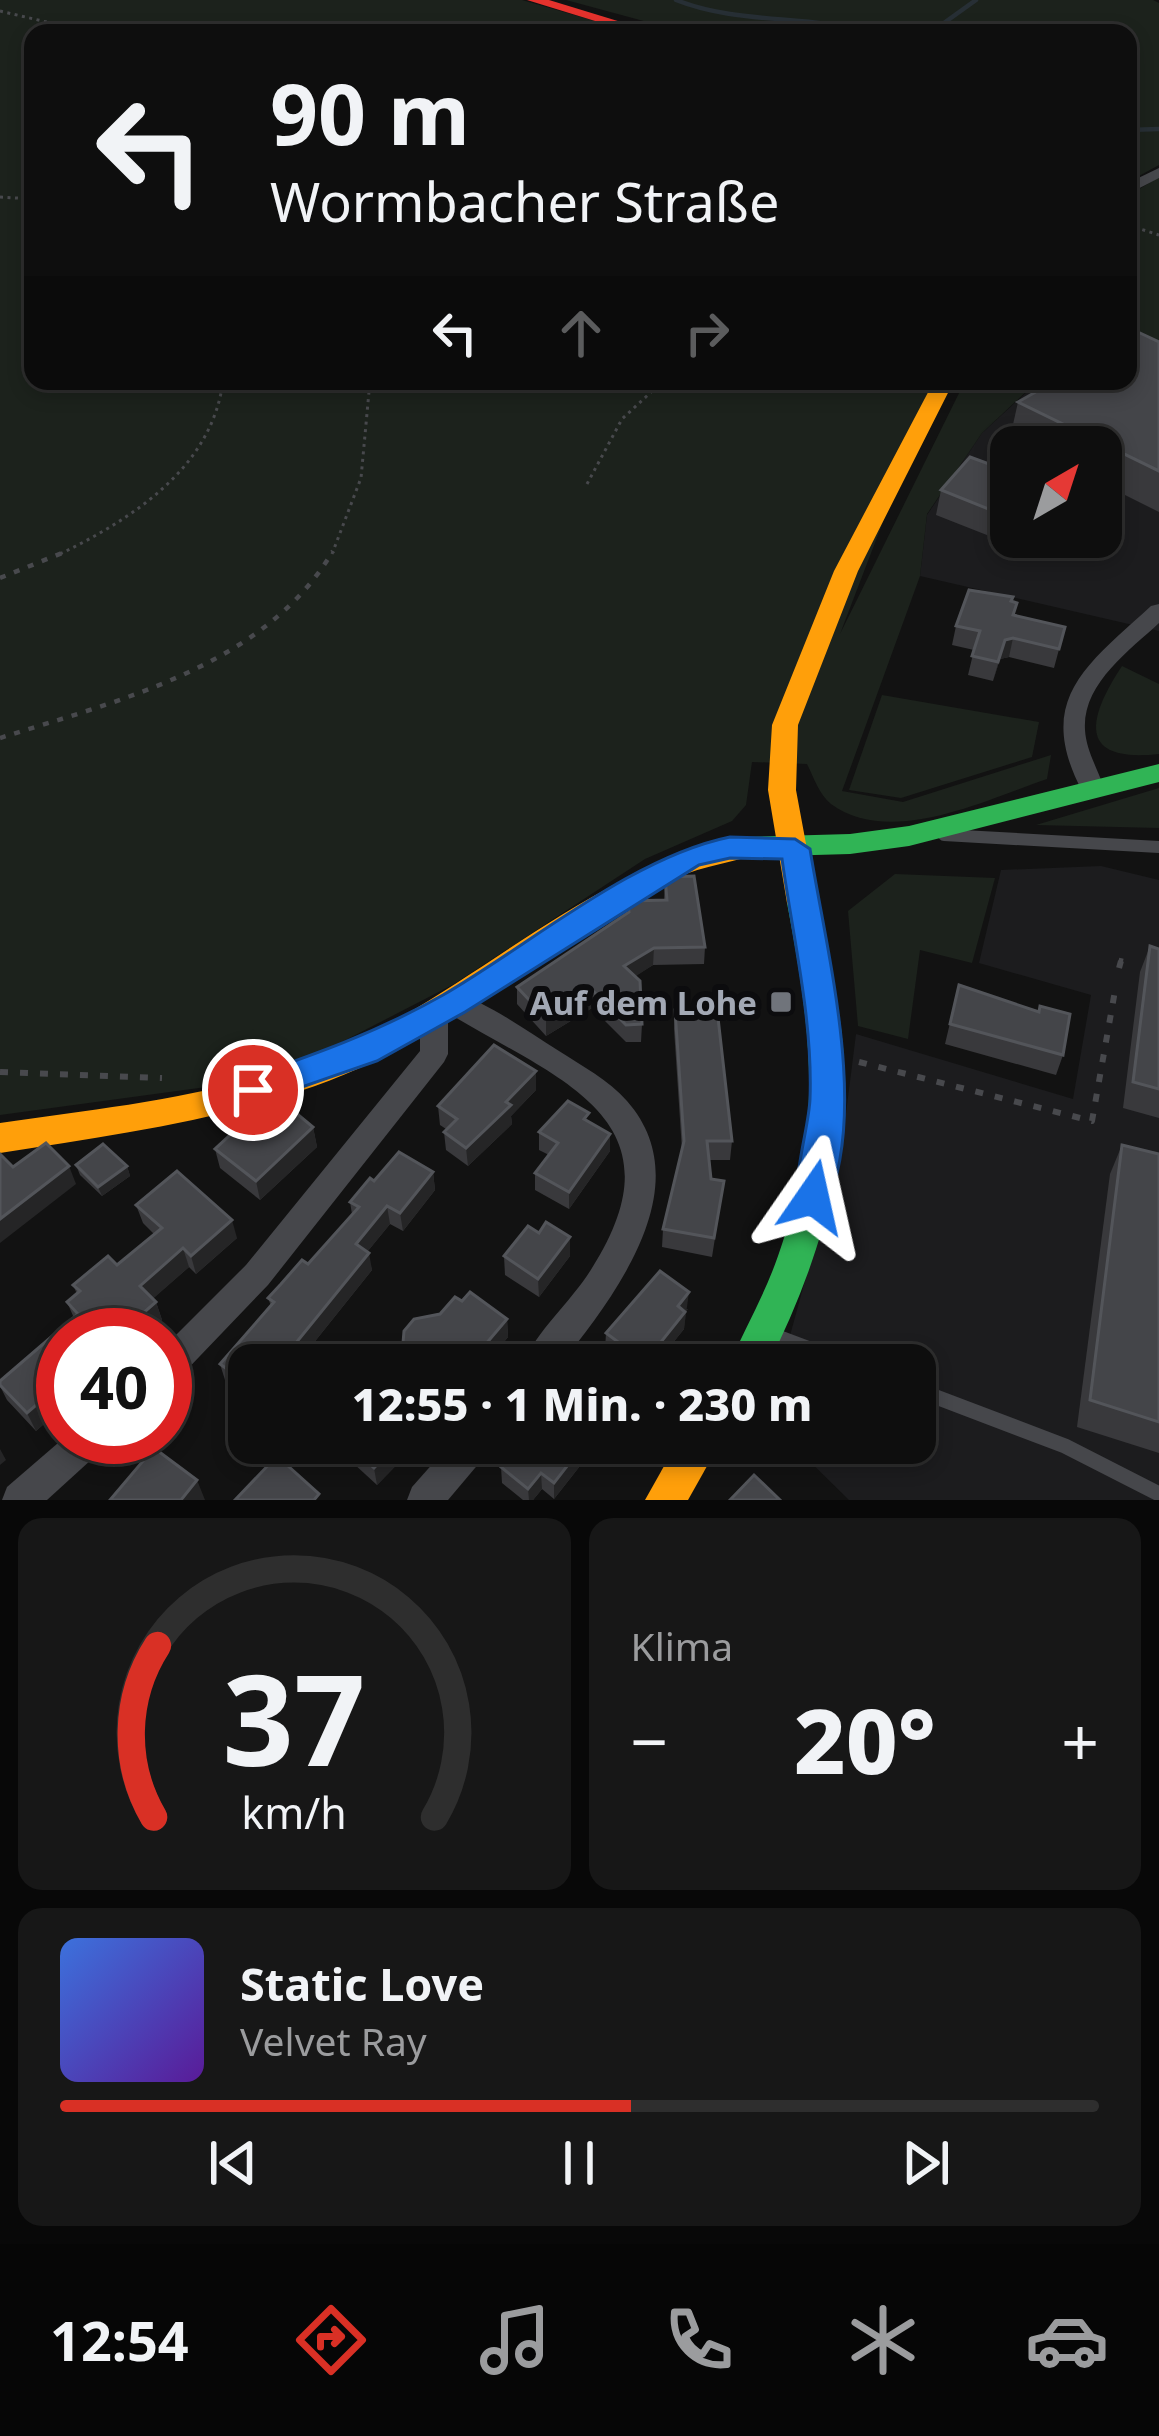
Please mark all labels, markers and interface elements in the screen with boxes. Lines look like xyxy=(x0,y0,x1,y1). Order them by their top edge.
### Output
text: 90 m xyxy=(270,55,470,170)
icon: left xyxy=(72,72,228,228)
text: Wormbacher Straße xyxy=(270,164,779,238)
icon: left xyxy=(422,300,488,366)
icon: ahead xyxy=(548,300,614,366)
icon: right xyxy=(674,300,740,366)
north arrow xyxy=(990,426,1122,558)
map controls xyxy=(990,426,1122,558)
place label: Auf dem Lohe xyxy=(530,980,757,1025)
marker: Auf dem Lohe xyxy=(768,989,794,1015)
pin xyxy=(202,1039,304,1141)
icon: arrive xyxy=(220,1057,286,1123)
position arrow xyxy=(750,1134,876,1260)
speed limit sign: 40 xyxy=(36,1308,192,1464)
text: 12:55 · 1 Min. · 230 m xyxy=(352,1373,812,1434)
text: Klima xyxy=(631,1619,733,1672)
text: 37 xyxy=(223,1633,366,1803)
text: 20° xyxy=(794,1678,936,1800)
text: − xyxy=(631,1695,668,1785)
text: + xyxy=(1061,1695,1099,1785)
text: km/h xyxy=(242,1783,347,1842)
text: Static Love xyxy=(240,1953,484,2014)
text: Velvet Ray xyxy=(240,2014,427,2067)
icon: previous xyxy=(200,2130,266,2196)
icon: pause xyxy=(546,2130,612,2196)
icon: next xyxy=(893,2130,959,2196)
icon: directions xyxy=(289,2298,373,2382)
icon: music xyxy=(473,2298,557,2382)
icon: phone xyxy=(657,2298,741,2382)
icon: climate xyxy=(841,2298,925,2382)
icon: car xyxy=(1025,2298,1109,2382)
text: 12:54 xyxy=(50,2303,189,2377)

